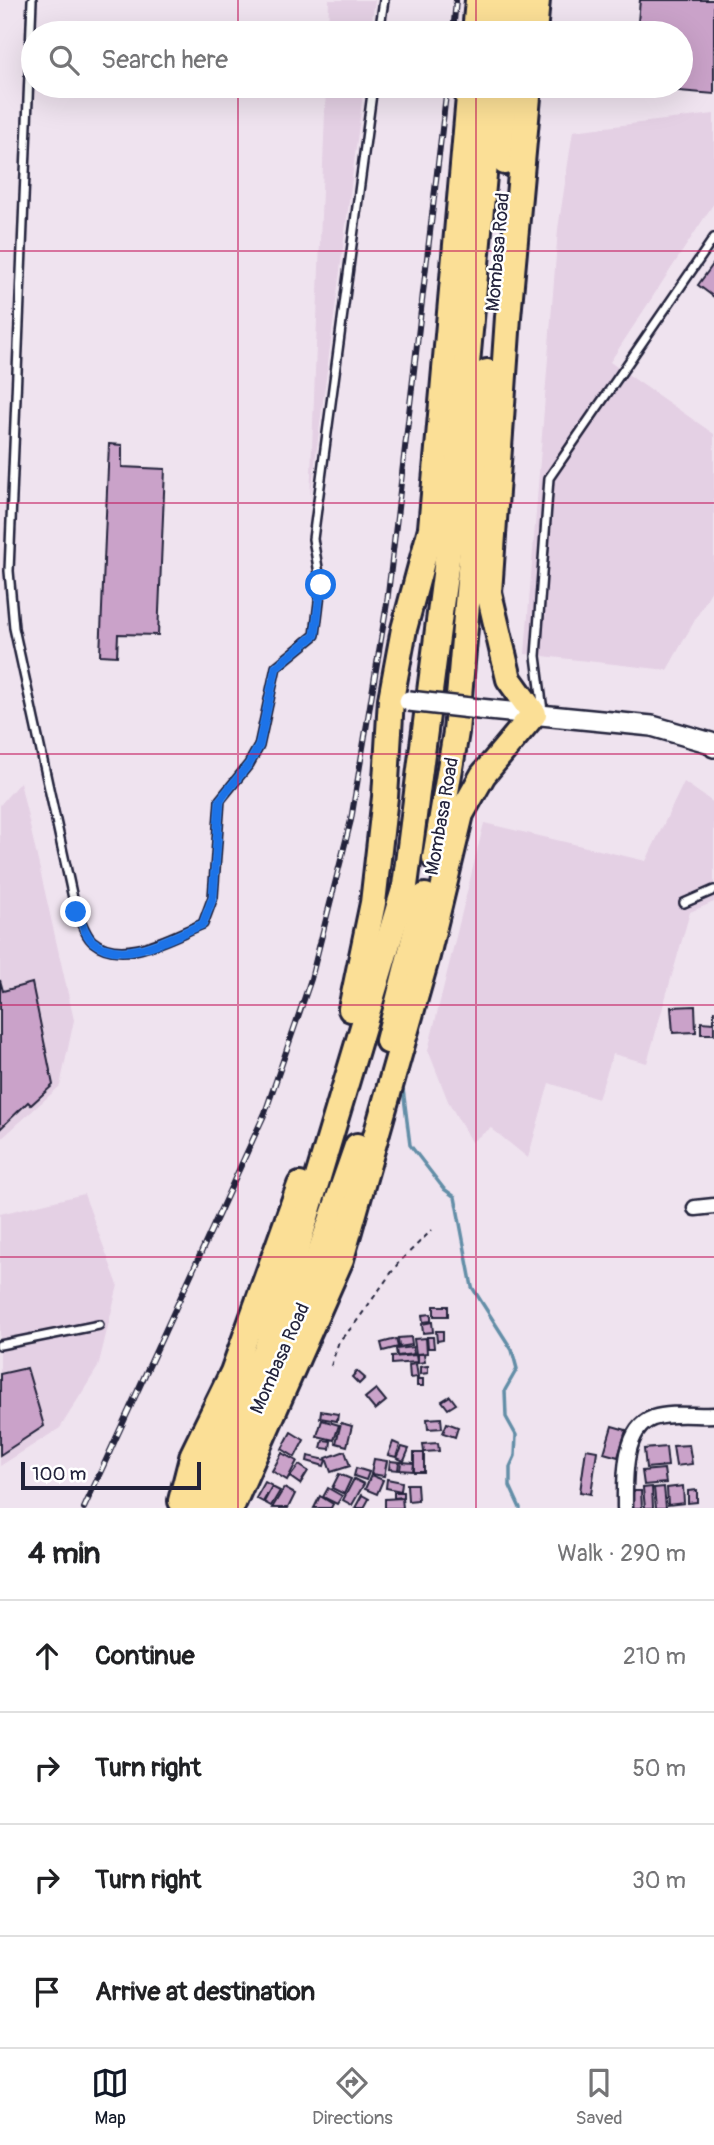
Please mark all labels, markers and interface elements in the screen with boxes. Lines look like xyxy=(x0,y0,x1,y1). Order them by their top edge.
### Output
search box xyxy=(21,21,693,98)
icon: search xyxy=(45,41,83,79)
text: Search here xyxy=(101,44,228,76)
street label: Mombasa Road xyxy=(481,192,515,312)
route start xyxy=(305,569,336,600)
street label: Mombasa Road xyxy=(420,755,464,877)
route end xyxy=(60,896,91,927)
street label: Mombasa Road xyxy=(245,1299,315,1418)
scale bar xyxy=(21,1459,201,1491)
text: 100 m xyxy=(32,1462,86,1486)
text: 4 min xyxy=(28,1535,101,1572)
text: Walk · 290 m xyxy=(557,1539,686,1568)
icon: ahead xyxy=(28,1637,66,1675)
text: Continue xyxy=(95,1640,195,1672)
text: 210 m xyxy=(623,1642,686,1671)
icon: right xyxy=(28,1749,66,1787)
text: Turn right xyxy=(95,1752,201,1784)
text: 50 m xyxy=(632,1754,686,1783)
icon: right xyxy=(28,1861,66,1899)
text: Turn right xyxy=(95,1864,201,1896)
text: 30 m xyxy=(632,1866,686,1895)
icon: arrive xyxy=(28,1973,66,2011)
text: Arrive at destination xyxy=(95,1976,315,2008)
tab: Map xyxy=(91,2064,129,2130)
tab: Directions xyxy=(312,2064,393,2130)
tab: Saved xyxy=(575,2064,623,2130)

